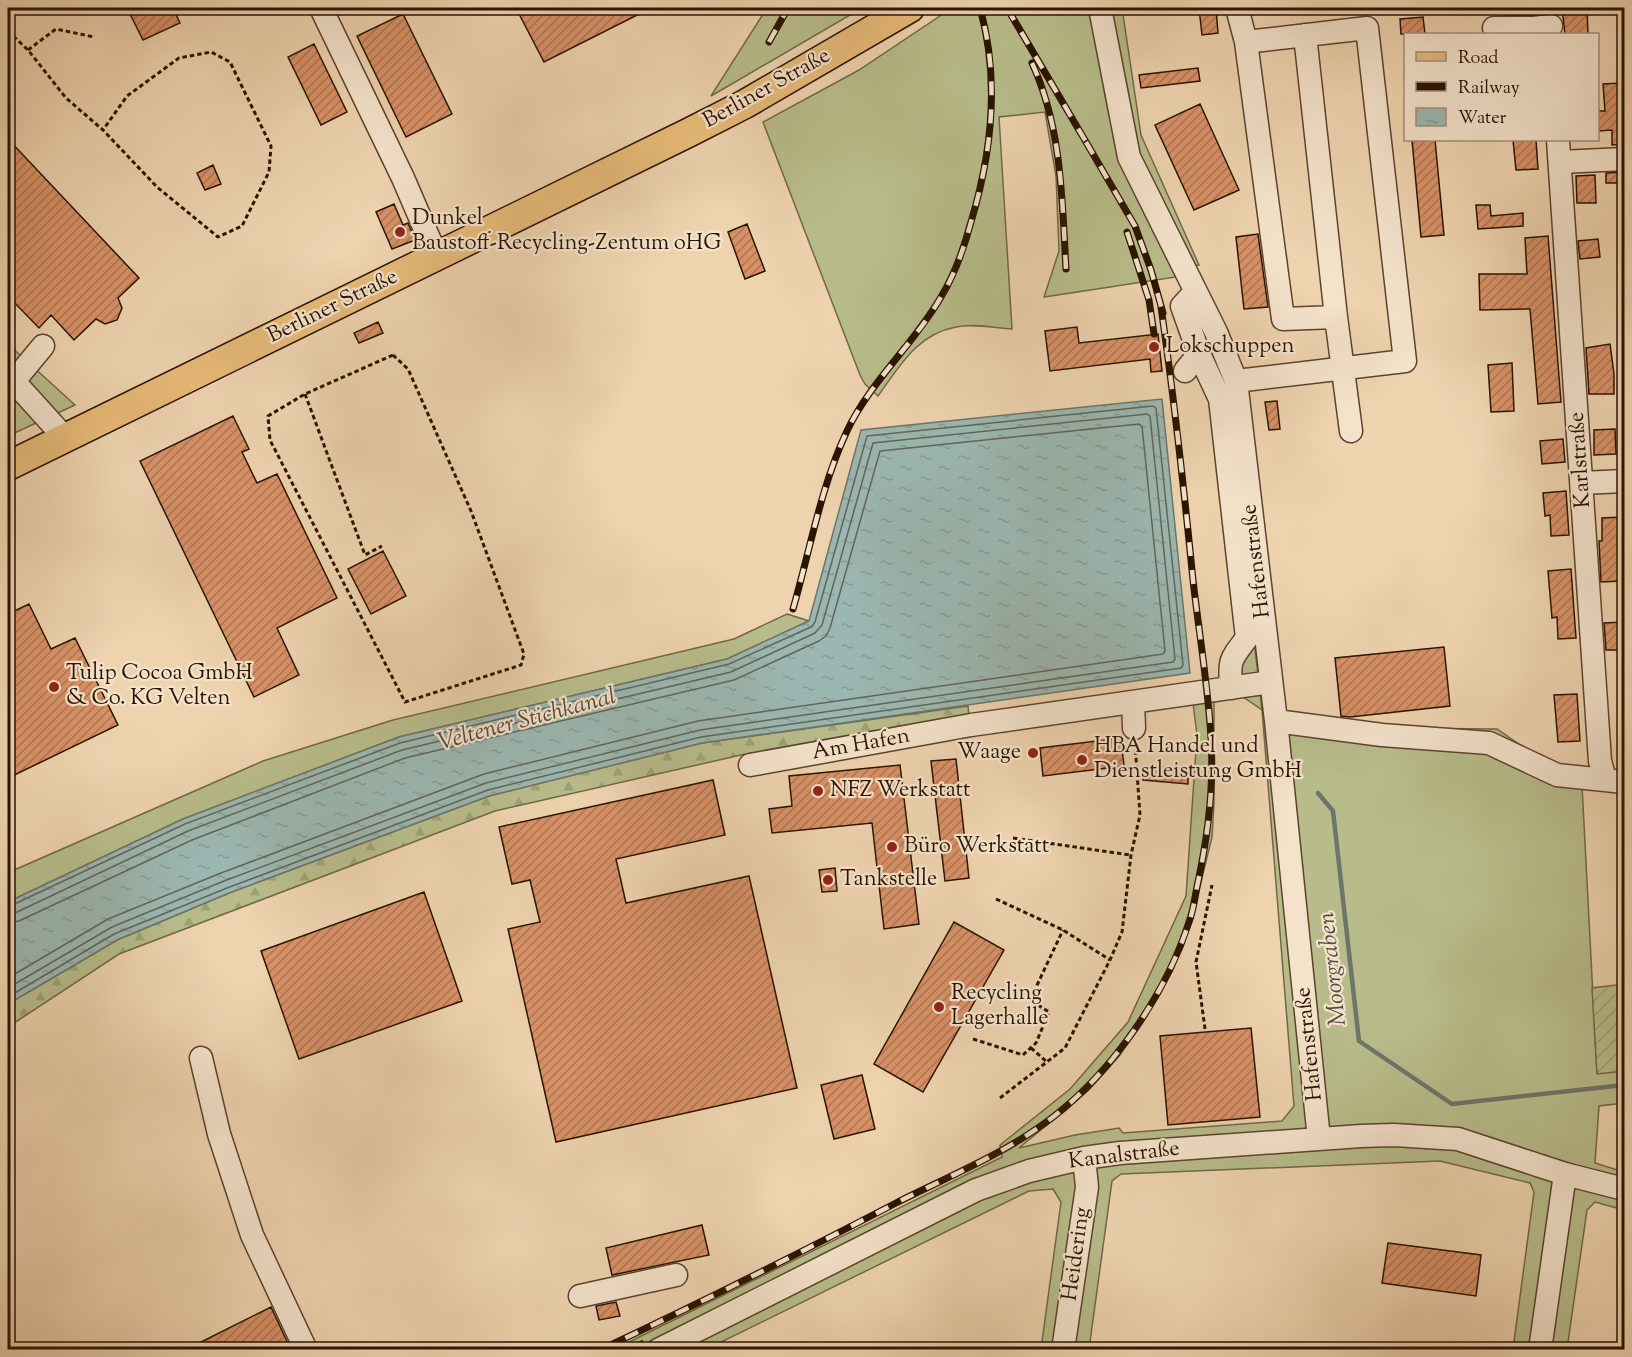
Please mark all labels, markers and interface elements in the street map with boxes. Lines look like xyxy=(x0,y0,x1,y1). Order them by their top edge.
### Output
legend xyxy=(1404,33,1599,141)
street label: Berliner Straße xyxy=(697,41,837,137)
text: Road xyxy=(1458,46,1498,72)
text: Railway xyxy=(1458,76,1520,102)
text: Water xyxy=(1458,106,1507,132)
place label: Dunkel Baustoff-Recycling-Zentum oHG xyxy=(412,203,721,260)
marker: Dunkel Baustoff-Recycling-Zentum oHG xyxy=(393,225,407,239)
street label: Berliner Straße xyxy=(262,262,404,352)
place label: Lokschuppen xyxy=(1166,331,1294,363)
marker: Lokschuppen xyxy=(1147,340,1161,354)
street label: Karlstraße xyxy=(1562,411,1600,509)
street label: Hafenstraße xyxy=(1234,502,1280,620)
place label: Tulip Cocoa GmbH & Co. KG Velten xyxy=(66,658,253,715)
marker: Tulip Cocoa GmbH & Co. KG Velten xyxy=(47,680,61,694)
water label: Veltener Stichkanal xyxy=(434,680,620,760)
street label: Am Hafen xyxy=(810,721,912,769)
place label: HBA Handel und Dienstleistung GmbH xyxy=(1094,731,1302,788)
place label: Waage xyxy=(957,737,1021,769)
marker: Waage xyxy=(1026,746,1040,760)
marker: HBA Handel und Dienstleistung GmbH xyxy=(1075,753,1089,767)
place label: NFZ Werkstatt xyxy=(830,775,971,807)
marker: NFZ Werkstatt xyxy=(811,784,825,798)
place label: Büro Werkstatt xyxy=(904,831,1050,863)
marker: Büro Werkstatt xyxy=(885,840,899,854)
place label: Tankstelle xyxy=(840,864,937,896)
marker: Tankstelle xyxy=(821,873,835,887)
water label: Moorgraben xyxy=(1310,910,1356,1028)
place label: Recycling Lagerhalle xyxy=(951,978,1048,1035)
street label: Hafenstraße xyxy=(1288,985,1332,1103)
marker: Recycling Lagerhalle xyxy=(932,1000,946,1014)
street label: Kanalstraße xyxy=(1067,1133,1181,1179)
street label: Heidering xyxy=(1055,1205,1099,1303)

